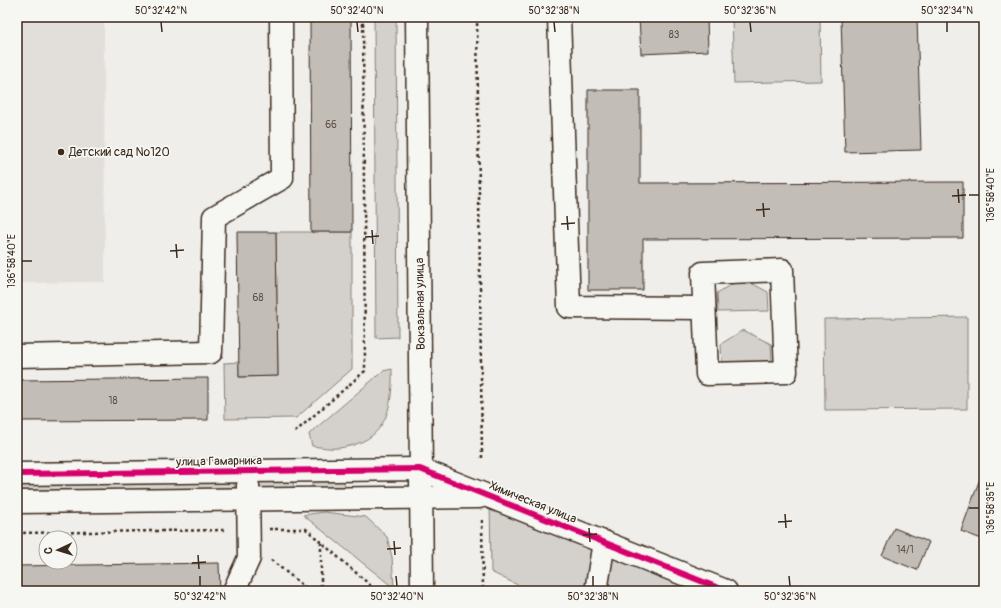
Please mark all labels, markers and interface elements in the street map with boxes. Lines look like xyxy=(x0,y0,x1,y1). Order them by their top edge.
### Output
text: 50°32'42"N xyxy=(135,5,187,17)
text: 50°32'40"N xyxy=(330,5,384,17)
text: 50°32'38"N xyxy=(528,5,580,17)
text: 50°32'36"N xyxy=(724,5,776,17)
text: 50°32'34"N xyxy=(921,5,973,17)
house number: 83 xyxy=(669,29,680,41)
house number: 66 xyxy=(325,119,337,131)
place label: Детский сад №120 xyxy=(68,145,170,160)
marker: Детский сад №120 xyxy=(56,147,66,157)
text: 136°58'40"E xyxy=(985,168,997,222)
text: 136°58'40"E xyxy=(6,234,18,288)
street label: Вокзальная улица xyxy=(412,257,429,350)
house number: 68 xyxy=(253,292,263,304)
house number: 18 xyxy=(109,395,117,407)
street label: улица Гамарника xyxy=(175,453,263,470)
street label: Химическая улица xyxy=(487,478,579,527)
text: 136°58'35"E xyxy=(985,482,997,534)
north arrow xyxy=(38,530,78,570)
house number: 14/1 xyxy=(896,544,914,556)
text: С xyxy=(42,547,55,555)
text: 50°32'42"N xyxy=(174,591,226,603)
text: 50°32'40"N xyxy=(370,591,424,603)
text: 50°32'38"N xyxy=(567,591,619,603)
text: 50°32'36"N xyxy=(764,591,816,603)

